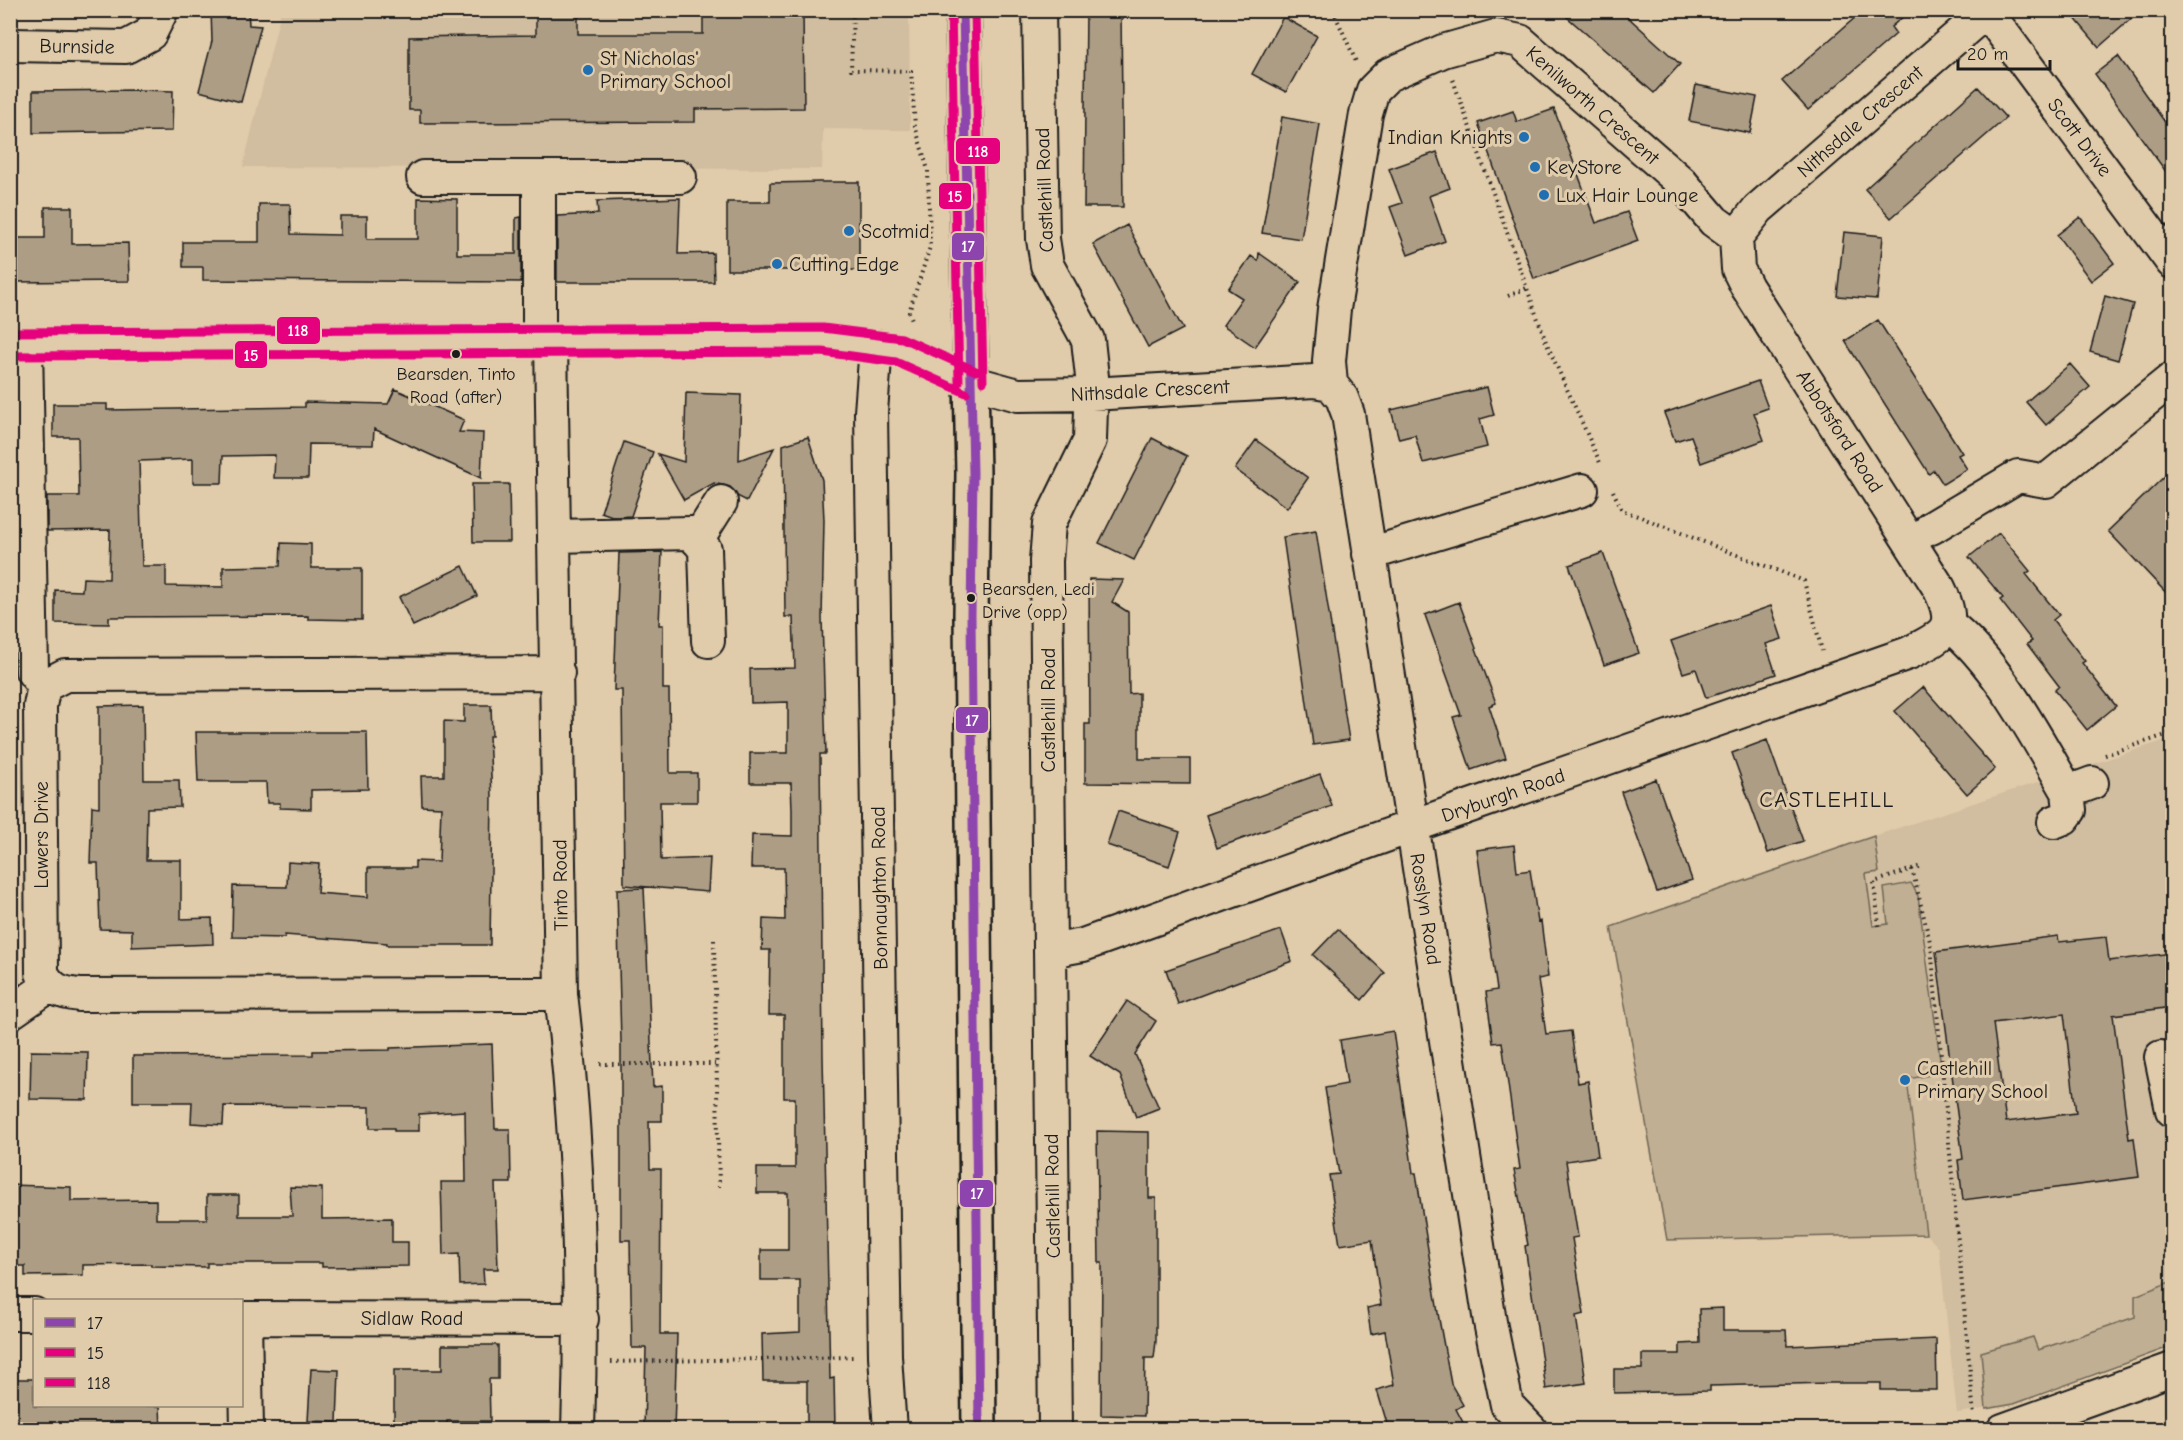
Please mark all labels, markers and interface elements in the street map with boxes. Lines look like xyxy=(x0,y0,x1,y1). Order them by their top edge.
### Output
scale bar xyxy=(1958,33,2050,71)
street label: Burnside xyxy=(39,34,115,59)
street label: Kenilworth Crescent xyxy=(1521,41,1665,170)
text: 20 m xyxy=(1967,44,2008,65)
place label: St Nicholas' Primary School xyxy=(600,47,731,93)
street label: Nithsdale Crescent xyxy=(1793,60,1929,182)
marker: St Nicholas' Primary School xyxy=(581,63,595,77)
street label: Scott Drive xyxy=(2043,94,2117,181)
place label: Indian Knights xyxy=(1388,126,1512,149)
street label: Castlehill Road xyxy=(1031,127,1058,253)
marker: Indian Knights xyxy=(1517,130,1531,144)
line badge: 118 xyxy=(955,137,1001,165)
text: 118 xyxy=(968,143,988,161)
place label: KeyStore xyxy=(1547,156,1622,179)
marker: KeyStore xyxy=(1528,160,1542,174)
line badge: 15 xyxy=(938,182,972,210)
place label: Lux Hair Lounge xyxy=(1556,184,1698,207)
text: 15 xyxy=(948,188,962,206)
marker: Lux Hair Lounge xyxy=(1537,188,1551,202)
place label: Scotmid xyxy=(861,220,929,243)
marker: Scotmid xyxy=(842,224,856,238)
line badge: 17 xyxy=(951,232,985,261)
text: 17 xyxy=(961,238,976,256)
place label: Cutting Edge xyxy=(789,253,899,276)
marker: Cutting Edge xyxy=(770,257,784,271)
line badge: 118 xyxy=(276,316,321,345)
text: 118 xyxy=(288,322,308,340)
line badge: 15 xyxy=(234,340,268,369)
text: 15 xyxy=(244,347,258,365)
marker: Bearsden, Tinto Road (after) xyxy=(450,348,462,360)
place label: Bearsden, Tinto Road (after) xyxy=(396,364,516,408)
street label: Abbotsford Road xyxy=(1791,366,1888,497)
street label: Nithsdale Crescent xyxy=(1070,375,1231,406)
place label: Bearsden, Ledi Drive (opp) xyxy=(982,579,1095,623)
marker: Bearsden, Ledi Drive (opp) xyxy=(965,592,977,604)
street label: Castlehill Road xyxy=(1037,648,1060,772)
line badge: 17 xyxy=(955,706,989,734)
text: 17 xyxy=(965,712,980,730)
street label: Dryburgh Road xyxy=(1438,764,1568,827)
street label: Lawers Drive xyxy=(30,781,53,889)
district label: CASTLEHILL xyxy=(1759,787,1895,813)
street label: Bonnaughton Road xyxy=(867,806,892,970)
street label: Tinto Road xyxy=(548,839,573,931)
street label: Rosslyn Road xyxy=(1405,851,1446,967)
place label: Castlehill Primary School xyxy=(1917,1057,2048,1103)
marker: Castlehill Primary School xyxy=(1898,1073,1912,1087)
street label: Castlehill Road xyxy=(1040,1133,1065,1259)
line badge: 17 xyxy=(959,1179,994,1208)
text: 17 xyxy=(970,1185,985,1203)
legend xyxy=(33,1299,243,1407)
street label: Sidlaw Road xyxy=(361,1307,463,1330)
text: 17 xyxy=(87,1313,103,1334)
text: 15 xyxy=(87,1343,104,1364)
text: 118 xyxy=(87,1373,111,1394)

